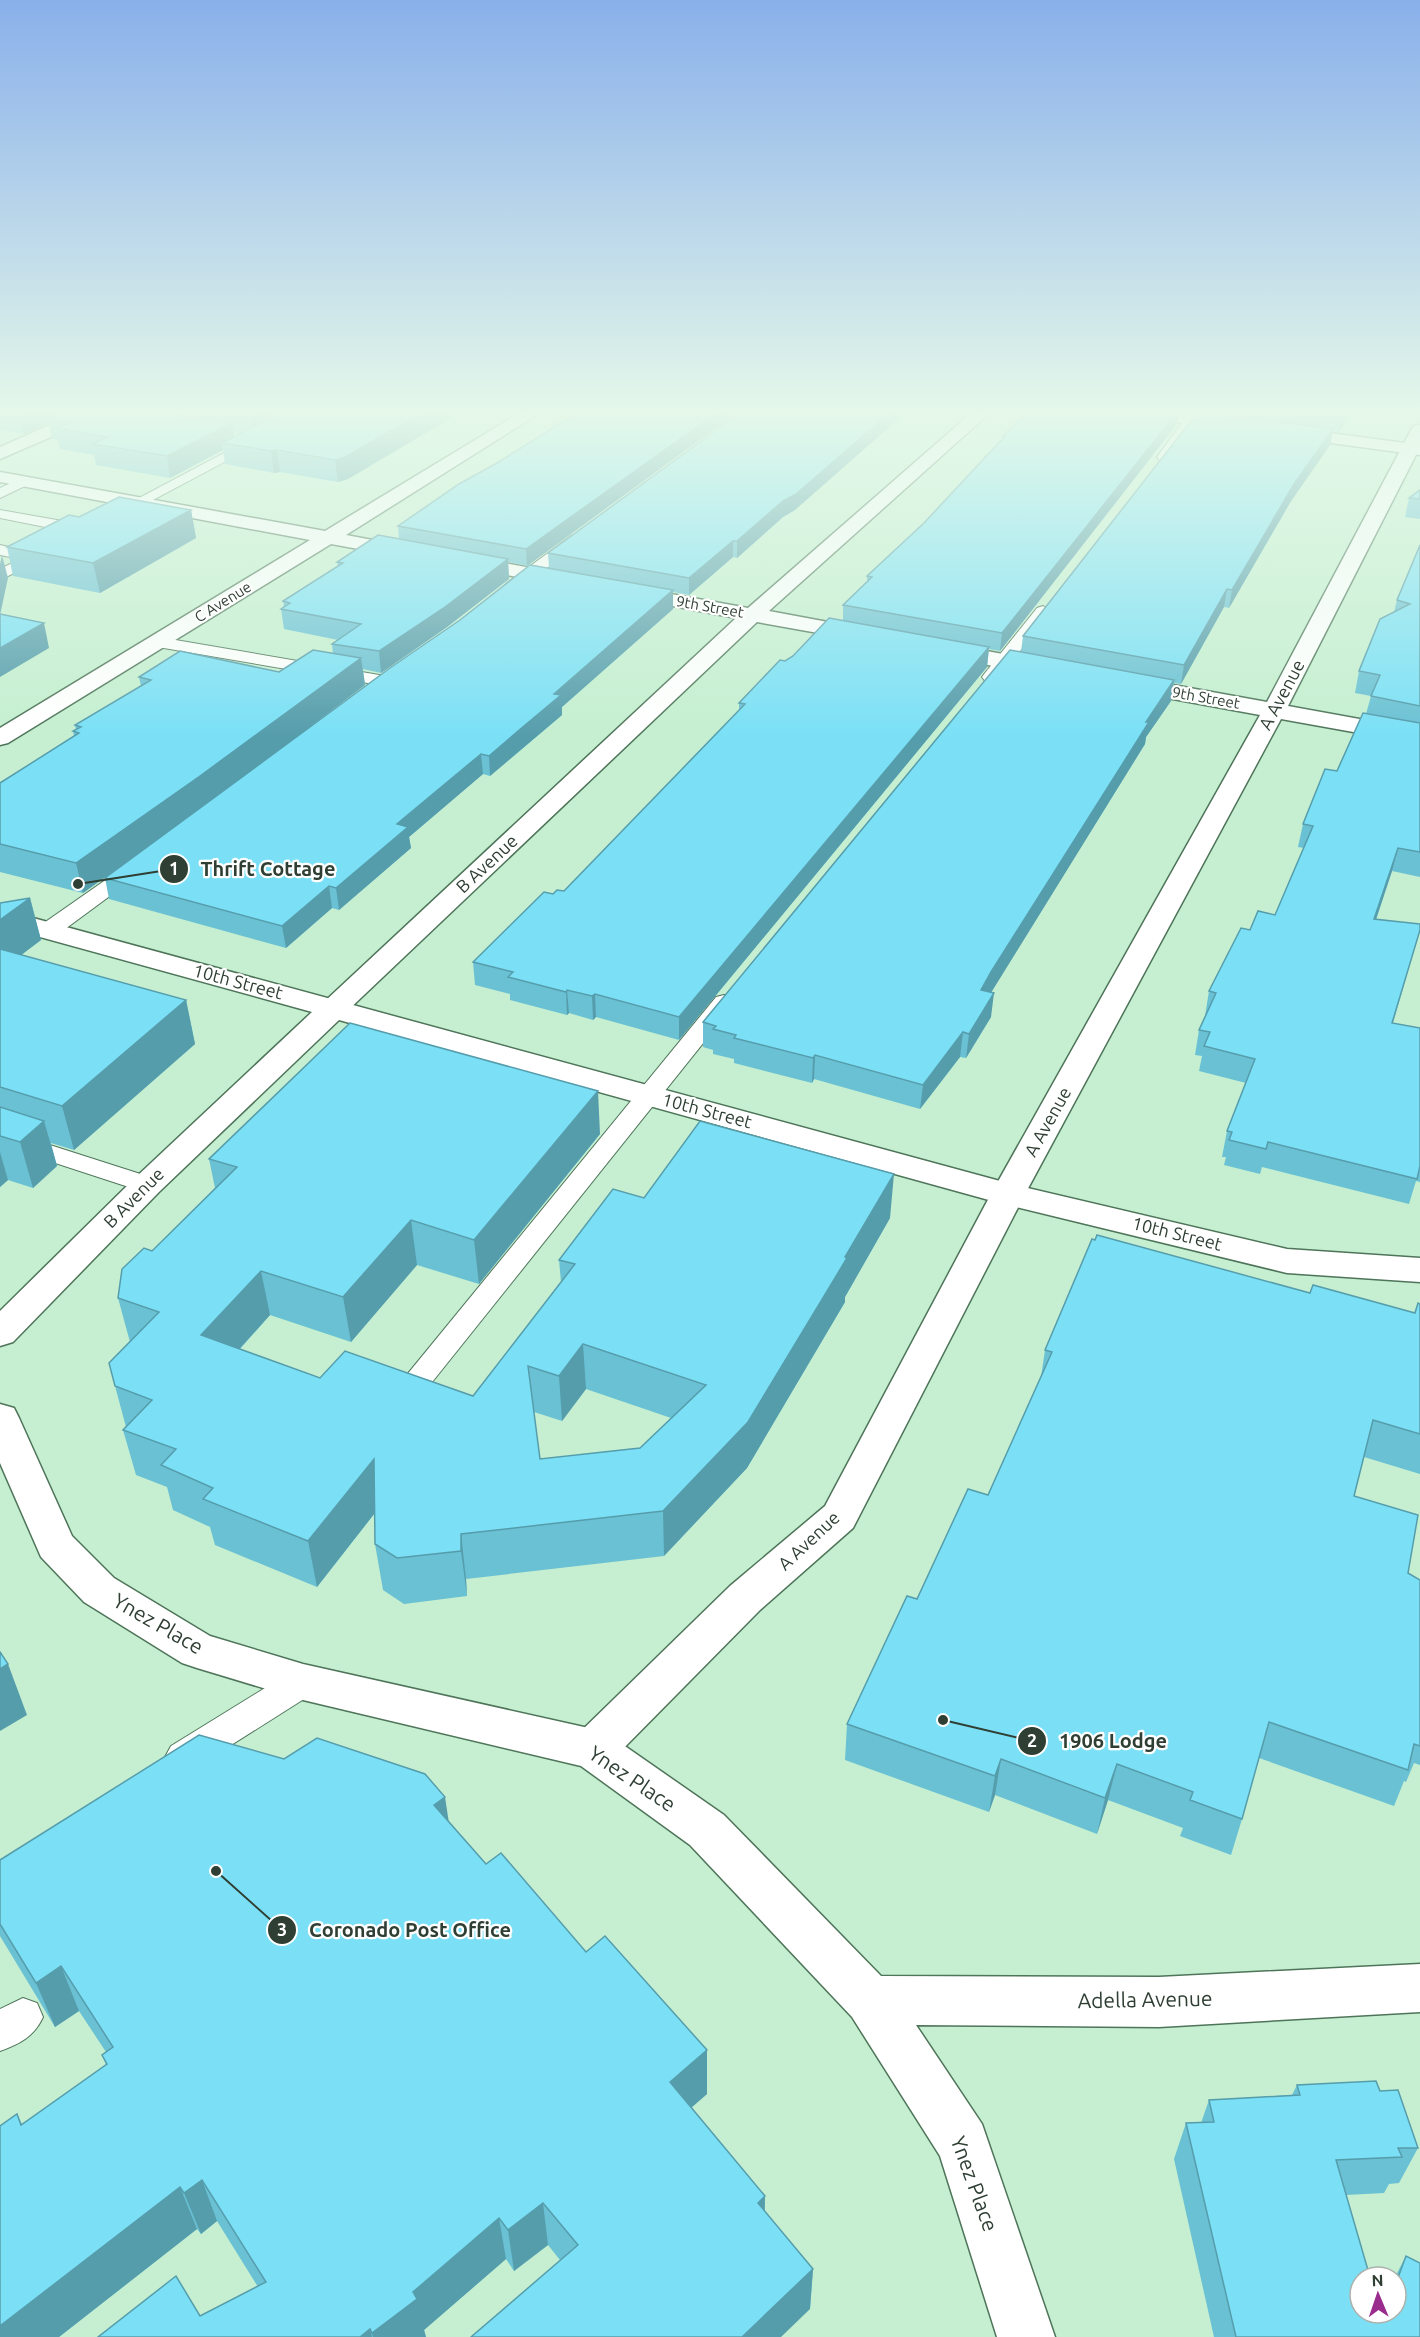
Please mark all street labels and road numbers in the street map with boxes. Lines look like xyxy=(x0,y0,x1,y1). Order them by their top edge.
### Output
street label: C Avenue xyxy=(191,578,254,626)
street label: 9th Street xyxy=(675,592,745,621)
street label: A Avenue xyxy=(1254,656,1308,733)
street label: 9th Street xyxy=(1171,683,1241,712)
street label: B Avenue xyxy=(452,830,521,897)
street label: 10th Street xyxy=(191,959,285,1003)
street label: A Avenue xyxy=(1020,1083,1074,1160)
street label: 10th Street xyxy=(660,1088,754,1132)
street label: B Avenue xyxy=(99,1163,167,1231)
street label: 10th Street xyxy=(1130,1212,1224,1254)
street label: A Avenue xyxy=(774,1507,843,1574)
street label: Ynez Place xyxy=(109,1588,208,1658)
street label: Ynez Place xyxy=(584,1740,681,1816)
street label: Adella Avenue xyxy=(1077,1986,1213,2012)
street label: Ynez Place xyxy=(947,2133,1003,2235)

